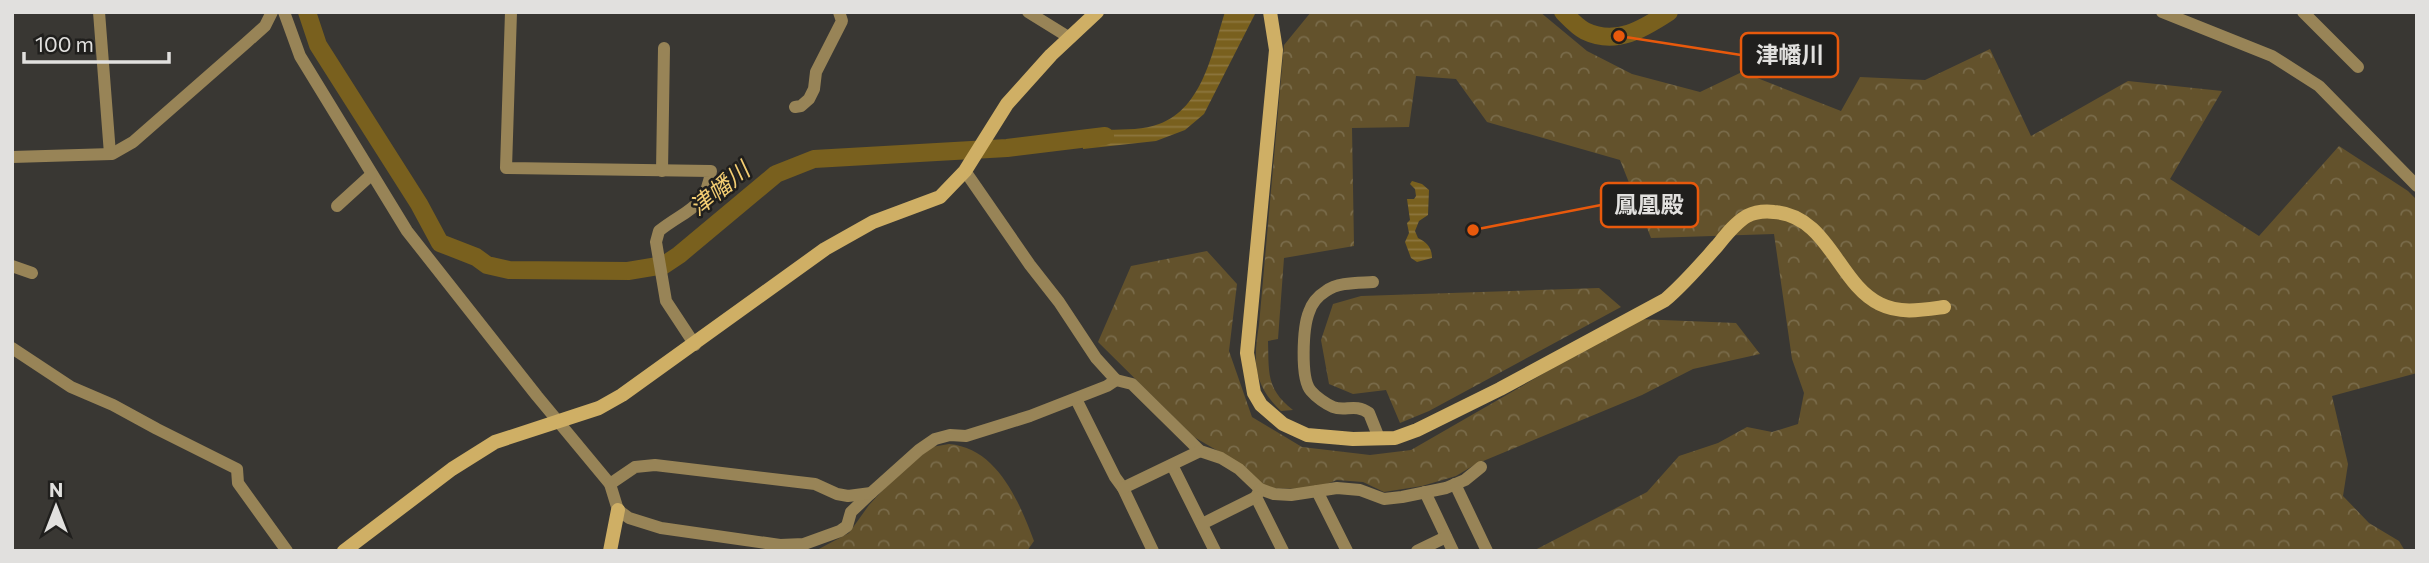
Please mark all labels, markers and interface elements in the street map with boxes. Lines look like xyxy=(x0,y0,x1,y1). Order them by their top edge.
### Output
scale bar xyxy=(24,21,170,65)
text: 100 m xyxy=(35,31,94,56)
callout: 津幡川 xyxy=(1741,33,1838,77)
text: 津幡川 xyxy=(1756,40,1825,68)
water label: 津幡川 xyxy=(683,154,757,221)
callout: 鳳凰殿 xyxy=(1601,183,1698,227)
text: 鳳凰殿 xyxy=(1615,190,1684,218)
north arrow xyxy=(21,472,91,542)
text: N xyxy=(49,478,63,501)

